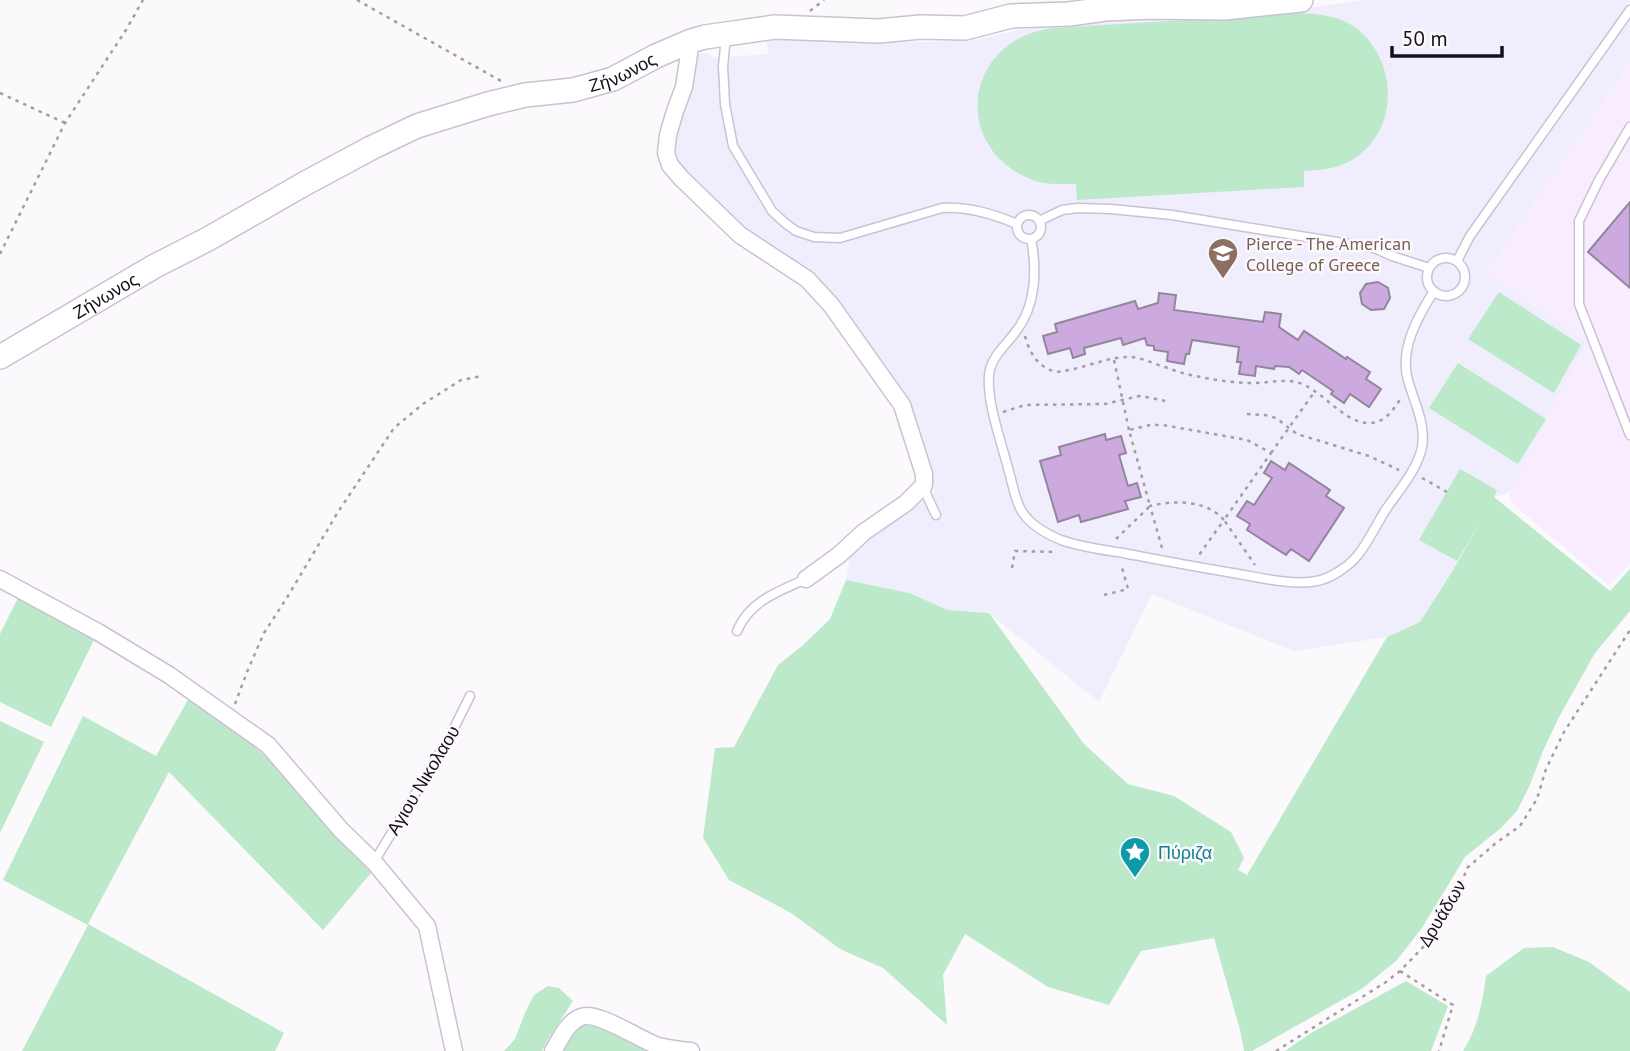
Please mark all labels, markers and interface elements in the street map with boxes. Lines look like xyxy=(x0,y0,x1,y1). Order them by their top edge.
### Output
scale bar xyxy=(1392,14,1502,58)
text: 50 m xyxy=(1402,25,1448,52)
street label: Ζήνωνος xyxy=(586,47,660,97)
place label: Pierce - The American College of Greece xyxy=(1246,232,1411,276)
school or university icon: Pierce - The American College of Greece xyxy=(1206,236,1240,280)
street label: Ζήνωνος xyxy=(68,267,142,323)
street label: Αγιου Νικολαου xyxy=(381,721,465,839)
place icon: Πύριζα xyxy=(1118,835,1152,879)
place label: Πύριζα xyxy=(1158,841,1212,864)
street label: Δρυάδων xyxy=(1413,875,1471,951)

